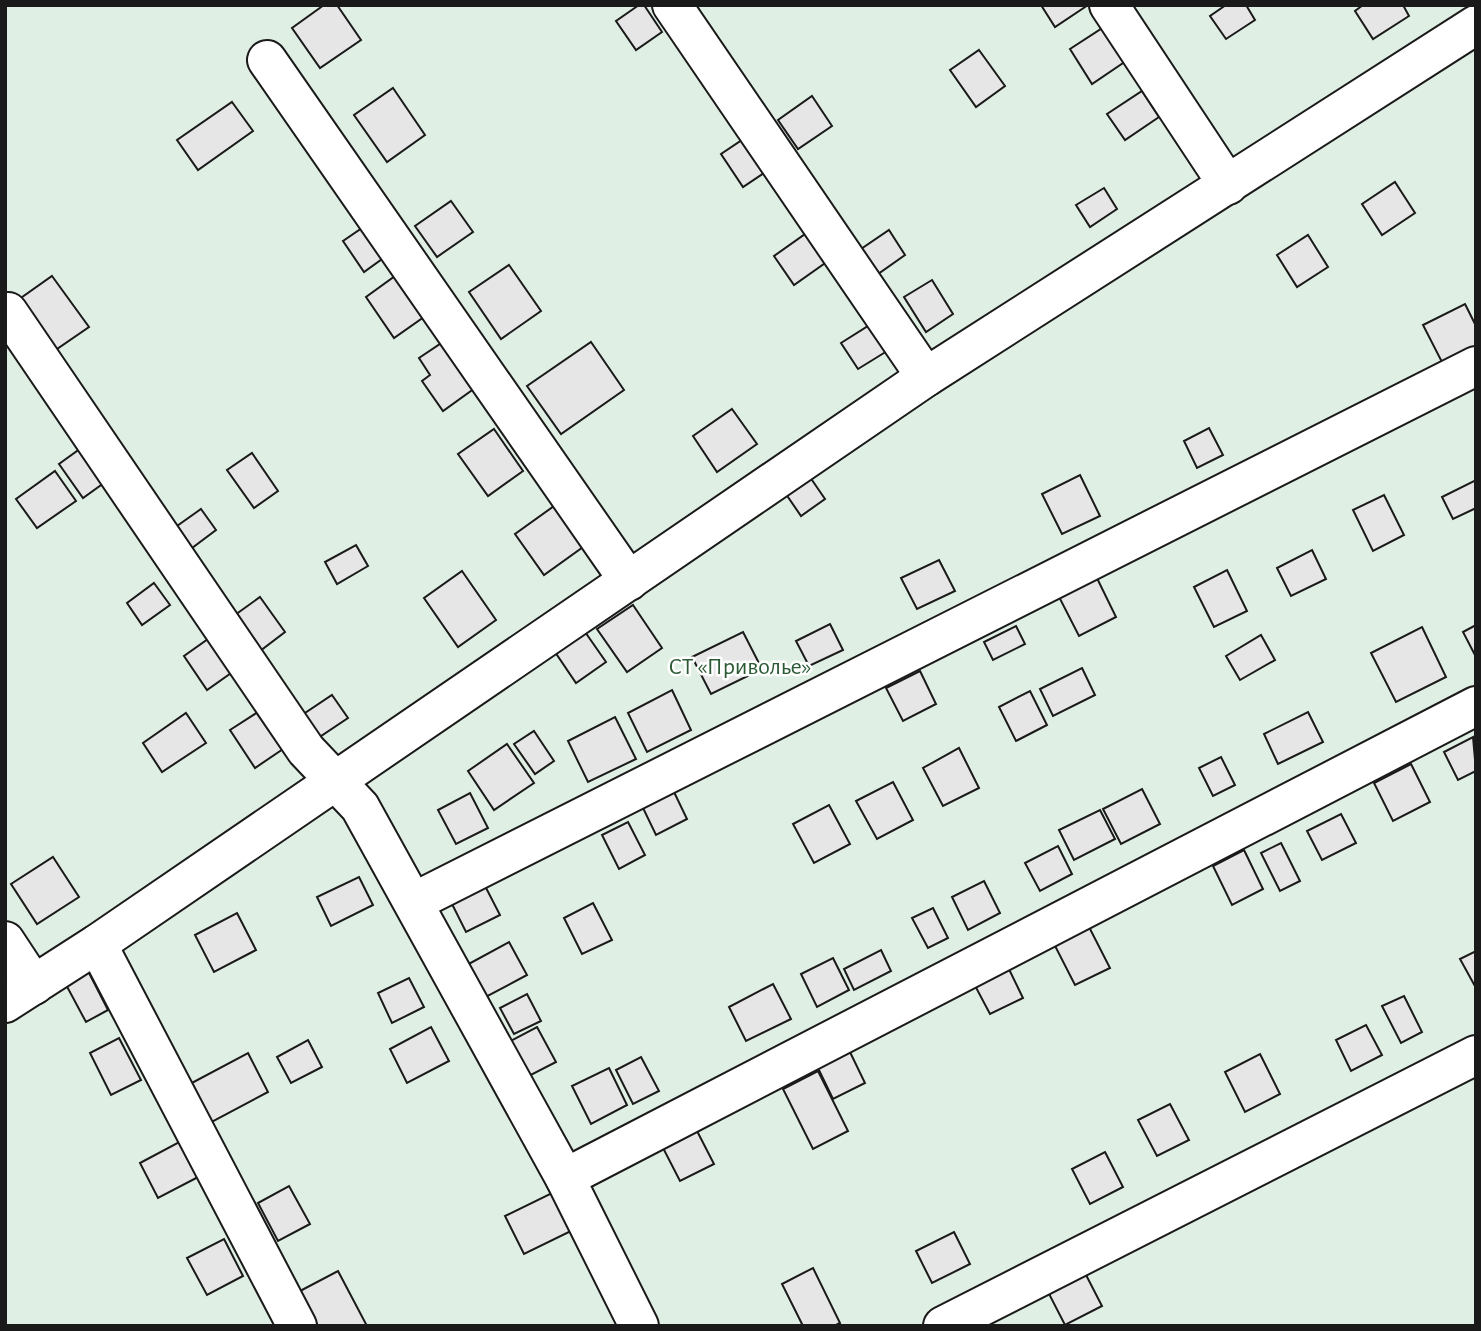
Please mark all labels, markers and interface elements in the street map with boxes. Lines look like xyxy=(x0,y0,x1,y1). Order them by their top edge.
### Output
park label: СТ «Приволье» xyxy=(669,655,811,679)

